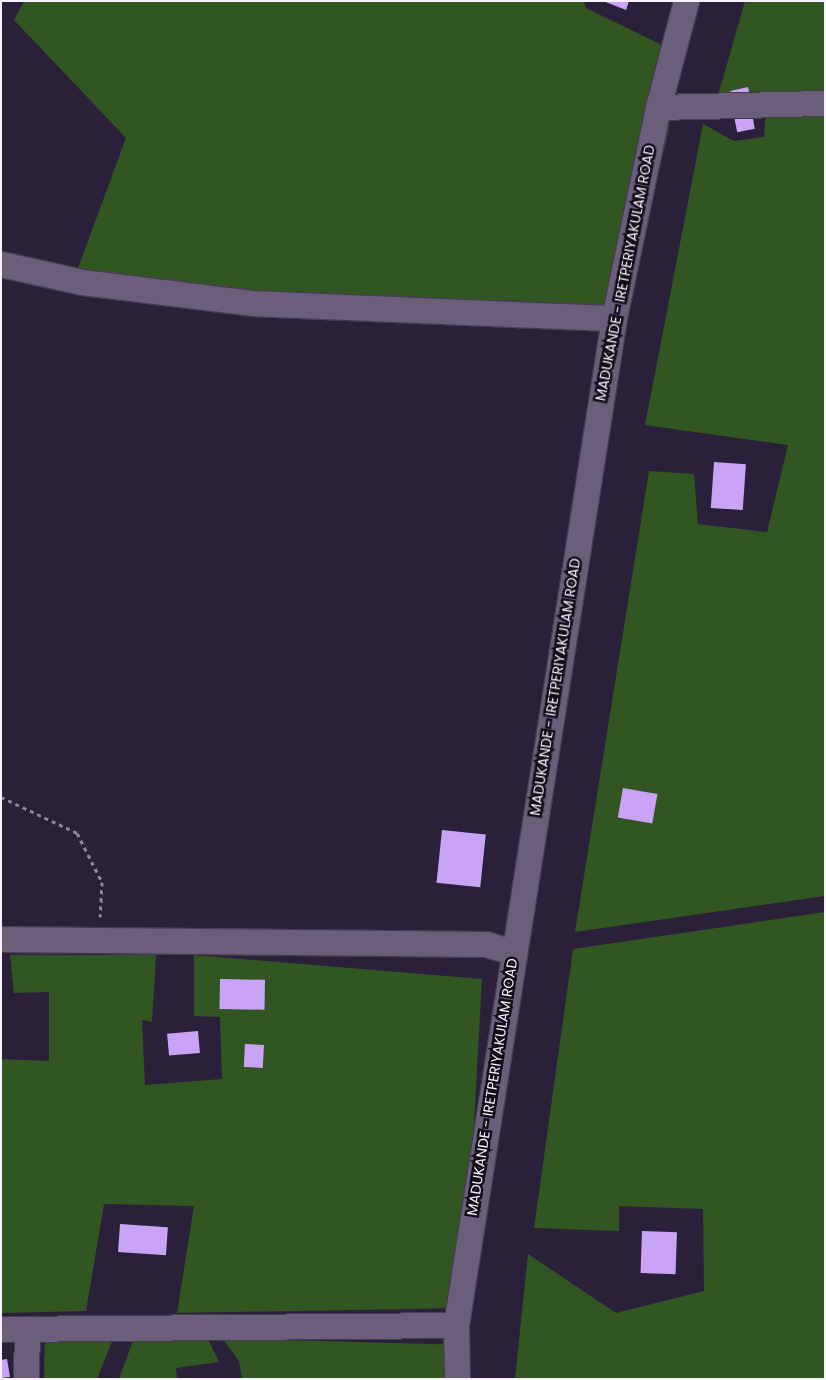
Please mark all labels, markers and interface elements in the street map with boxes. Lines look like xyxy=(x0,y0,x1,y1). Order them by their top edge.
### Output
street label: MADUKANDE - IRETPERIYAKULAM ROAD xyxy=(592,144,658,402)
street label: MADUKANDE - IRETPERIYAKULAM ROAD xyxy=(526,557,584,817)
street label: MADUKANDE - IRETPERIYAKULAM ROAD xyxy=(463,957,521,1217)

